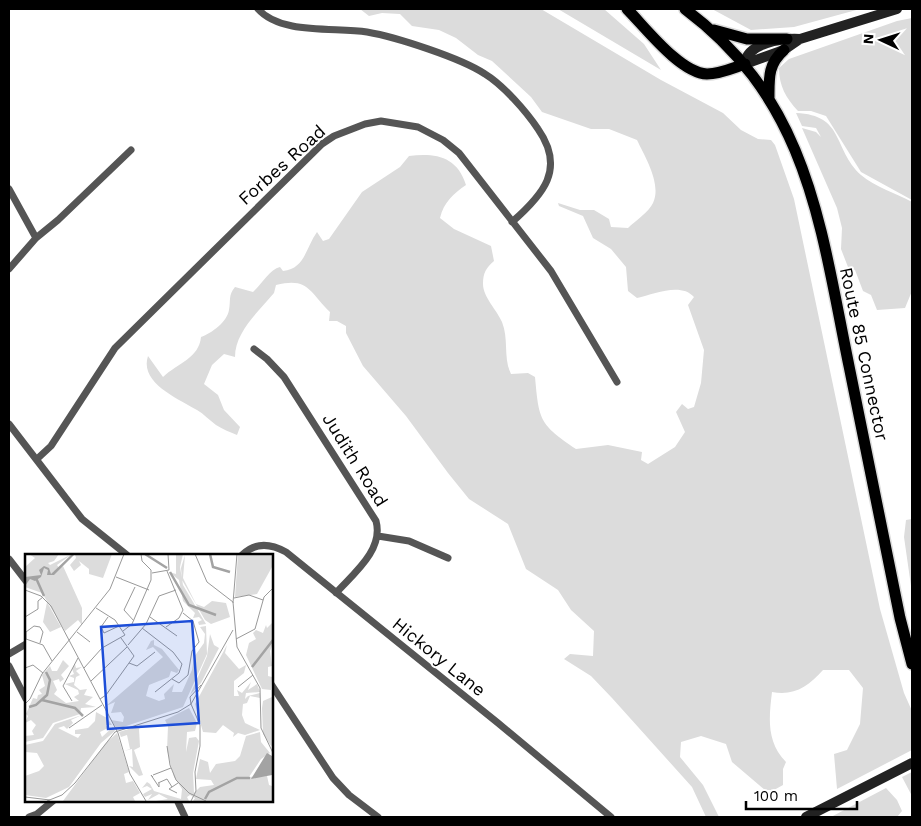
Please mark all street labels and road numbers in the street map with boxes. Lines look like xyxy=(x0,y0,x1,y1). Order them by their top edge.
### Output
street label: Forbes Road xyxy=(234,120,329,209)
street label: Route 85 Connector xyxy=(836,265,893,443)
street label: Judith Road xyxy=(318,409,392,510)
street label: Hickory Lane xyxy=(389,613,490,701)

